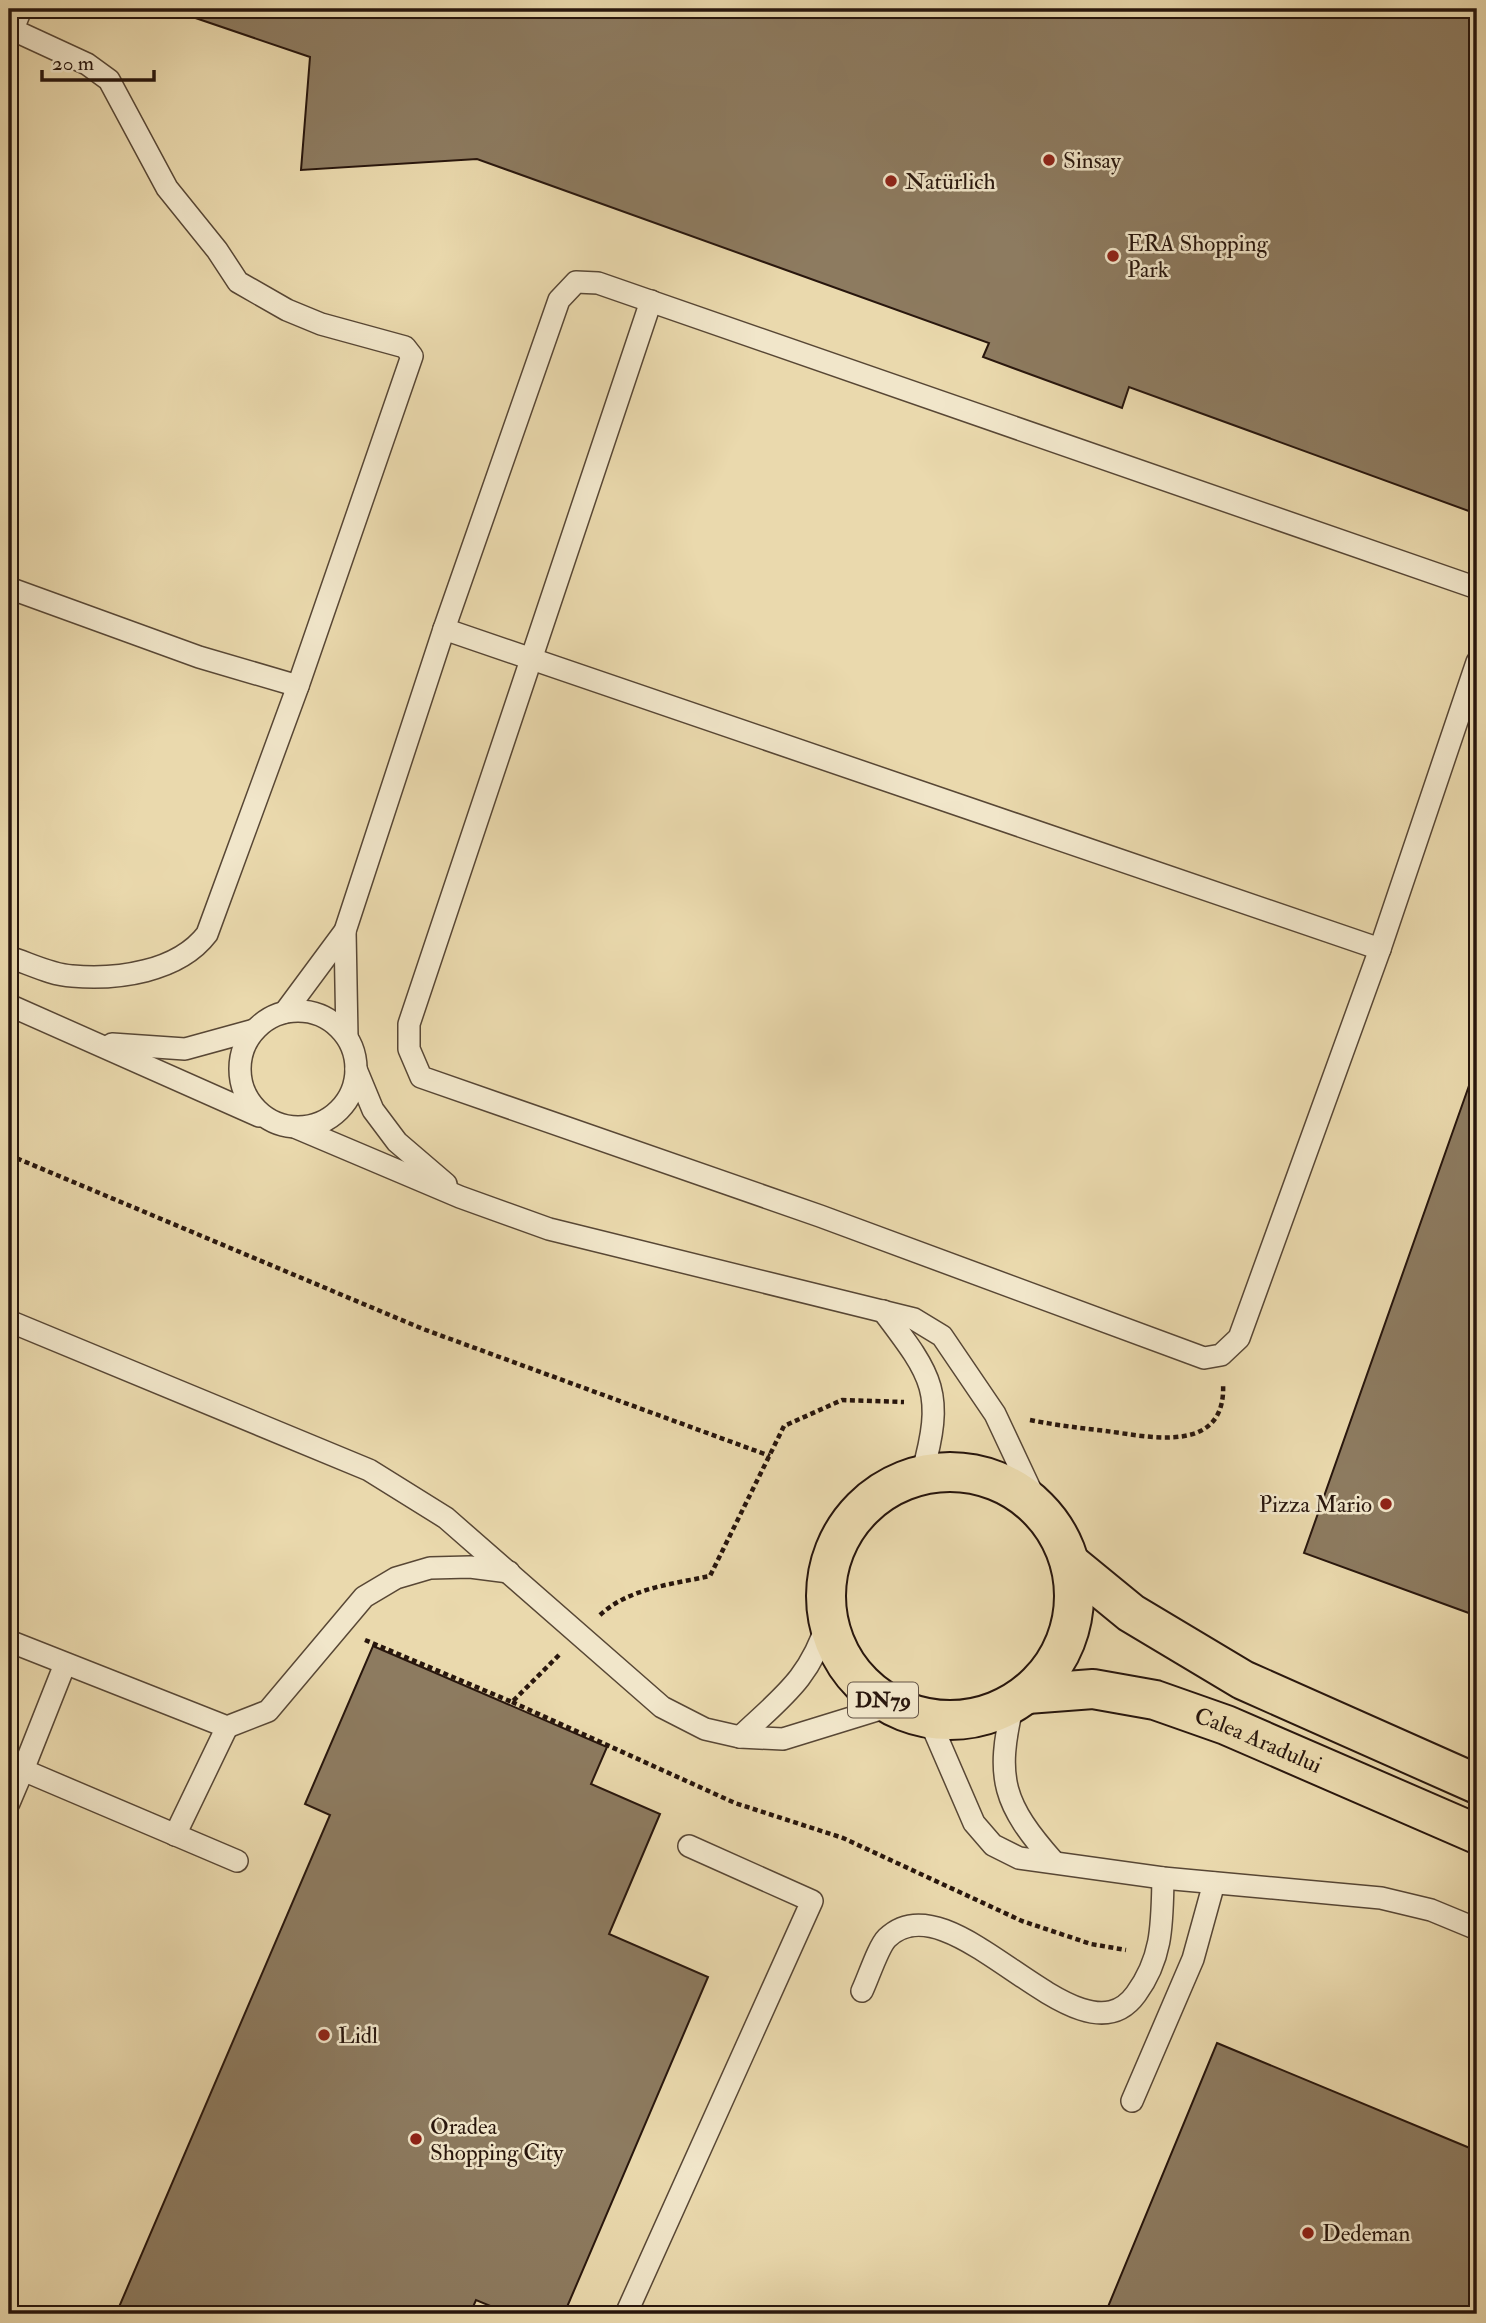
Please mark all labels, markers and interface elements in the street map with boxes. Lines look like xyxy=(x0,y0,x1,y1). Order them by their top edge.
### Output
scale bar xyxy=(42,38,154,82)
text: 20 m xyxy=(52,50,94,77)
place label: Sinsay xyxy=(1063,146,1122,175)
marker: Sinsay xyxy=(1041,152,1057,168)
place label: Natürlich xyxy=(905,167,996,196)
marker: Natürlich xyxy=(883,173,899,189)
place label: ERA Shopping Park xyxy=(1127,229,1269,284)
marker: ERA Shopping Park xyxy=(1105,248,1121,264)
place label: Pizza Mario xyxy=(1259,1490,1372,1519)
marker: Pizza Mario xyxy=(1378,1496,1394,1512)
road number: DN79 xyxy=(848,1682,918,1718)
street label: Calea Aradului xyxy=(1191,1701,1327,1779)
place label: Lidl xyxy=(338,2021,378,2050)
marker: Lidl xyxy=(316,2027,332,2043)
place label: Oradea Shopping City xyxy=(430,2112,564,2168)
marker: Oradea Shopping City xyxy=(408,2131,424,2147)
place label: Dedeman xyxy=(1322,2219,1411,2248)
marker: Dedeman xyxy=(1300,2225,1316,2241)

